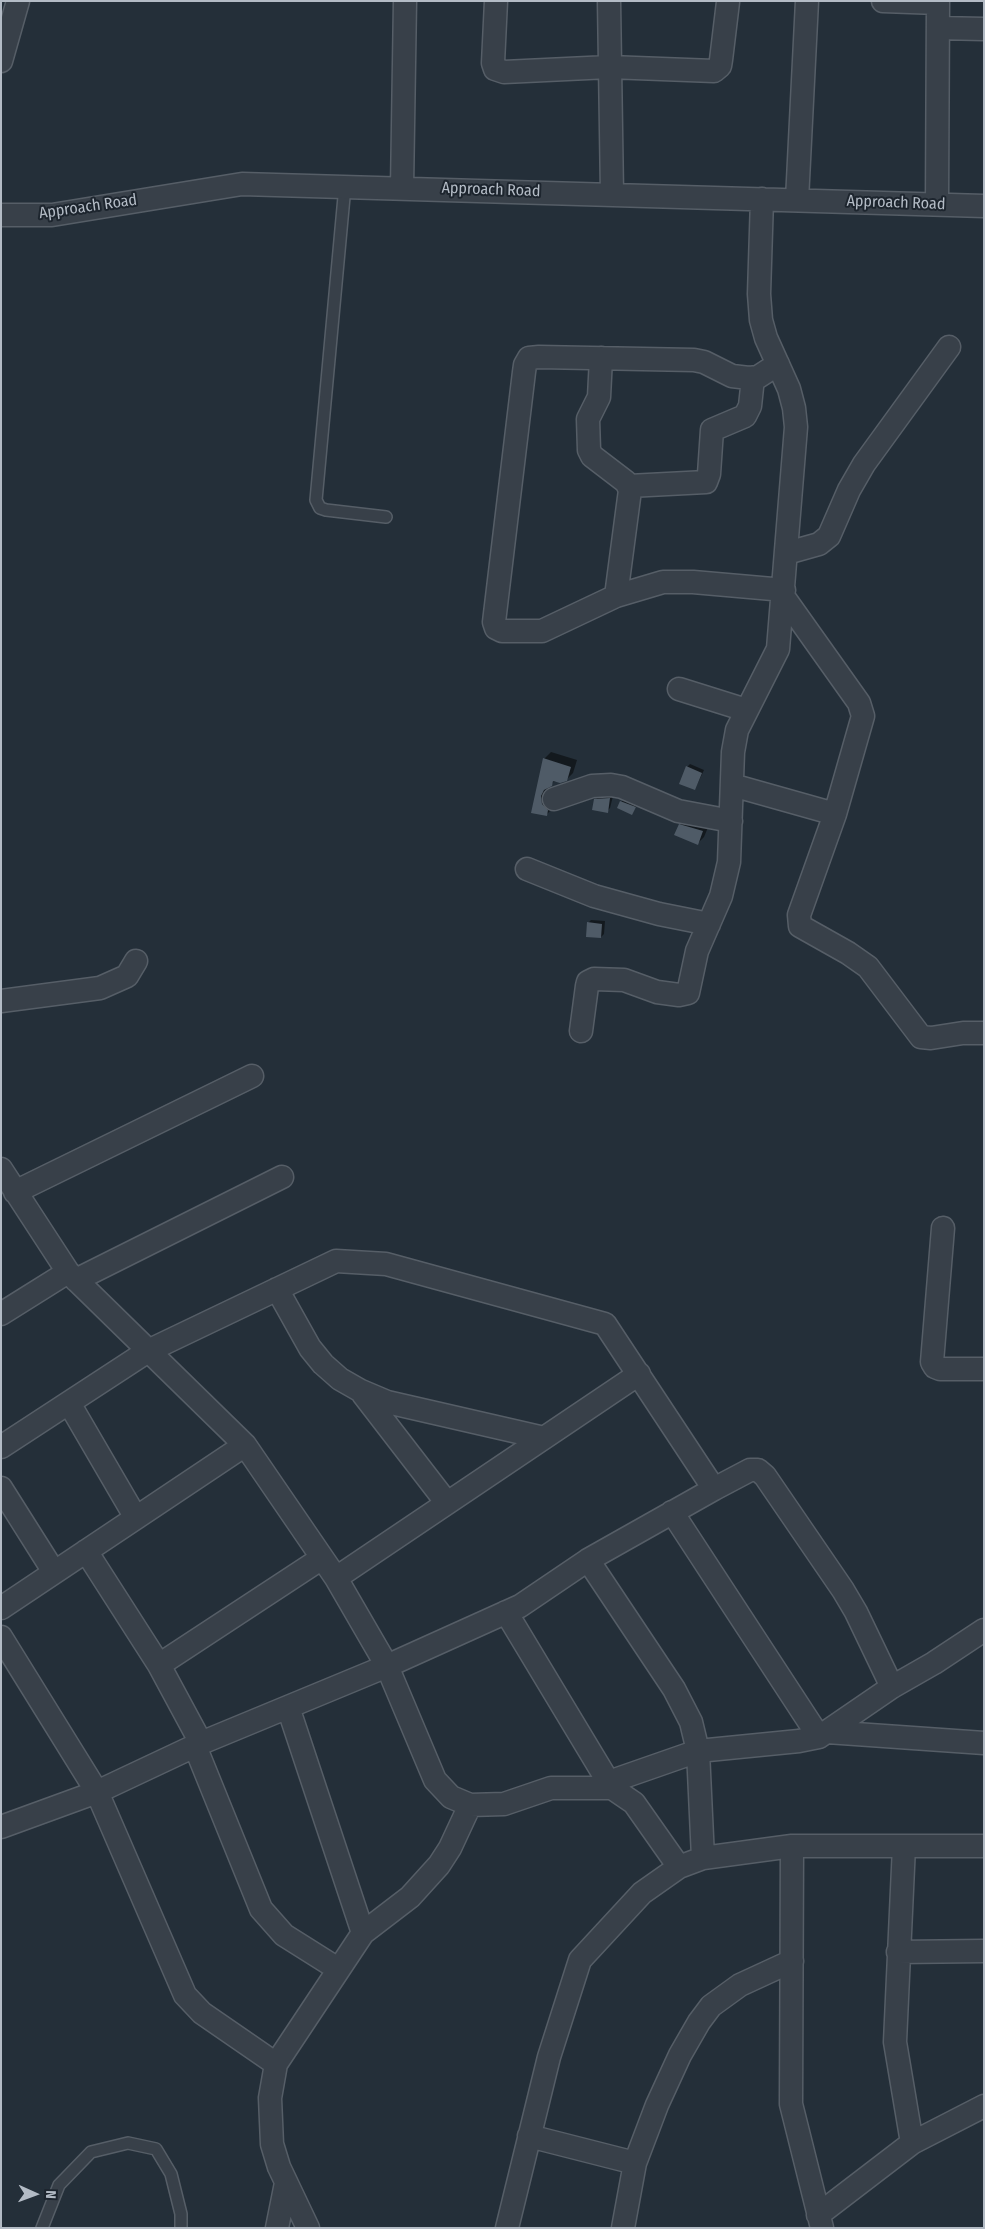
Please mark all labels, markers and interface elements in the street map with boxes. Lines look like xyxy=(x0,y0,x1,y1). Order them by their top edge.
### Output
street label: Approach Road xyxy=(441,179,541,201)
street label: Approach Road xyxy=(38,191,138,223)
street label: Approach Road xyxy=(846,192,946,214)
north arrow xyxy=(10,2169,60,2219)
text: N xyxy=(42,2190,59,2199)

